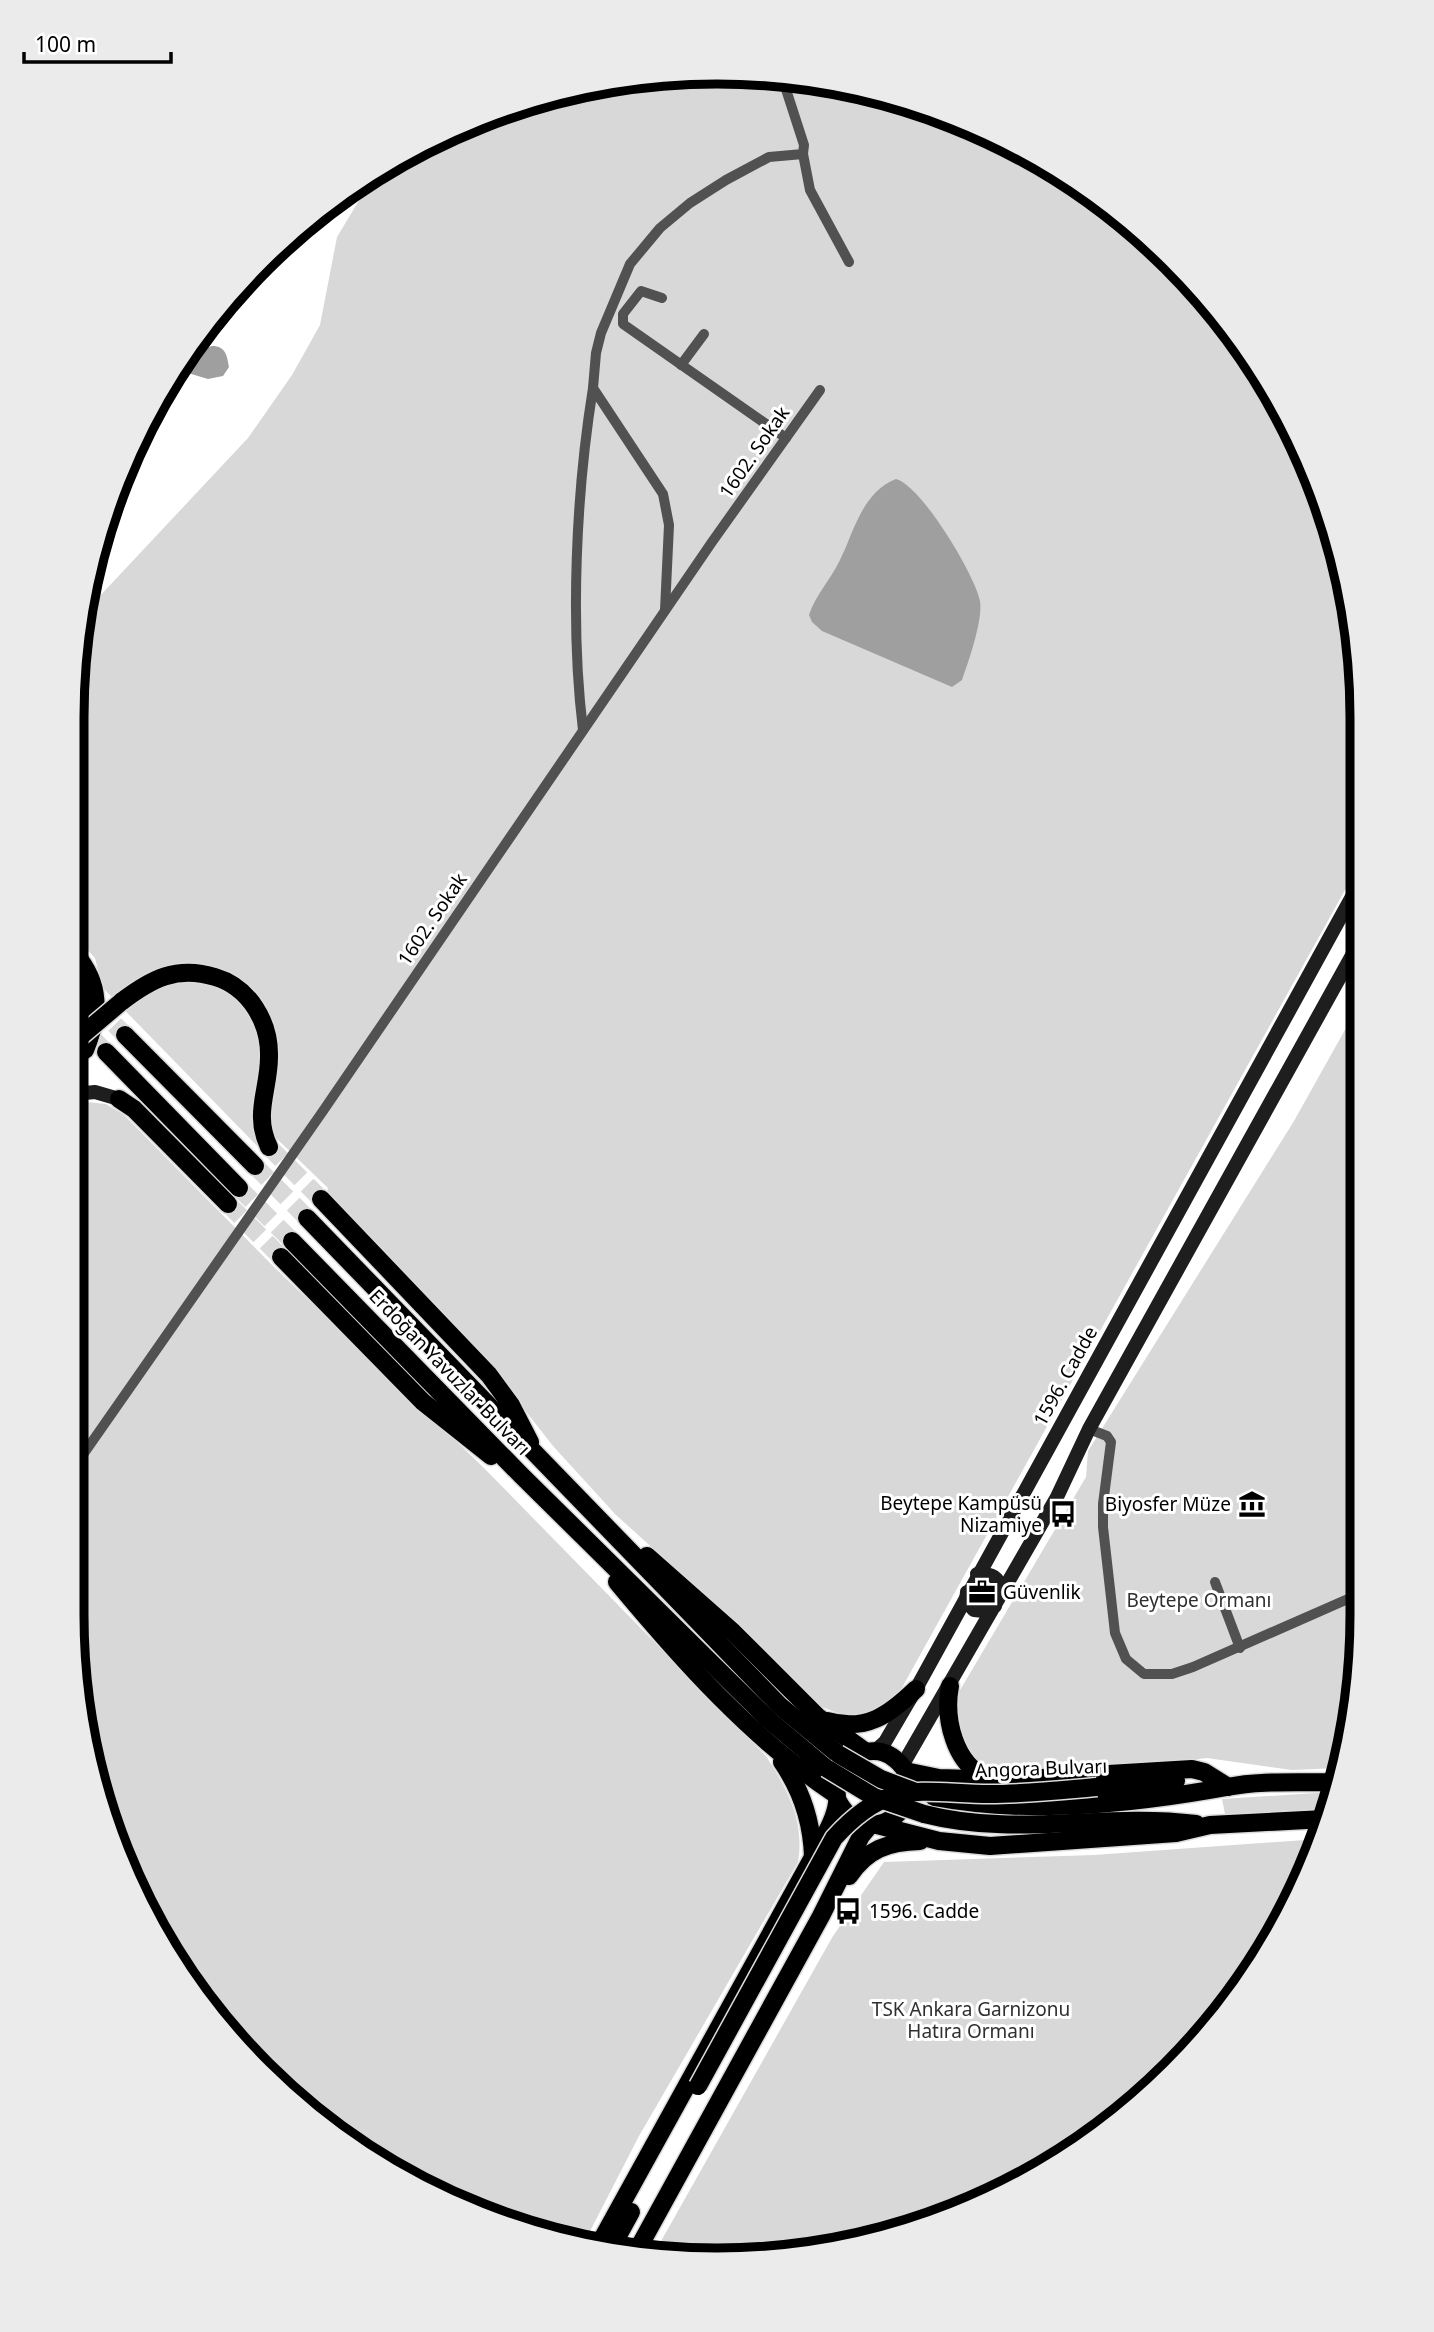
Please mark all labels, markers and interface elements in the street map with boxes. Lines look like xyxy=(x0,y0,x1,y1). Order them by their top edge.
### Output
scale bar xyxy=(24,21,172,65)
text: 100 m xyxy=(35,30,96,58)
street label: 1602. Sokak xyxy=(713,401,795,503)
street label: 1602. Sokak xyxy=(391,868,473,970)
street label: Erdoğan Yavuzlar Bulvarı xyxy=(364,1283,536,1461)
street label: 1596. Cadde xyxy=(1027,1321,1103,1431)
museum icon: Biyosfer Müze xyxy=(1237,1489,1267,1519)
place label: Beytepe Kampüsü Nizamiye xyxy=(880,1490,1042,1538)
place label: Biyosfer Müze xyxy=(1105,1491,1231,1517)
bus stop icon: Beytepe Kampüsü Nizamiye xyxy=(1048,1499,1078,1529)
office icon: Güvenlik xyxy=(967,1577,997,1607)
place label: Güvenlik xyxy=(1003,1579,1081,1605)
park label: Beytepe Ormanı xyxy=(1126,1587,1272,1613)
street label: Angora Bulvarı xyxy=(974,1753,1108,1783)
bus stop icon: 1596. Cadde xyxy=(833,1896,863,1926)
place label: 1596. Cadde xyxy=(869,1898,979,1924)
park label: TSK Ankara Garnizonu Hatıra Ormanı xyxy=(872,1996,1070,2044)

